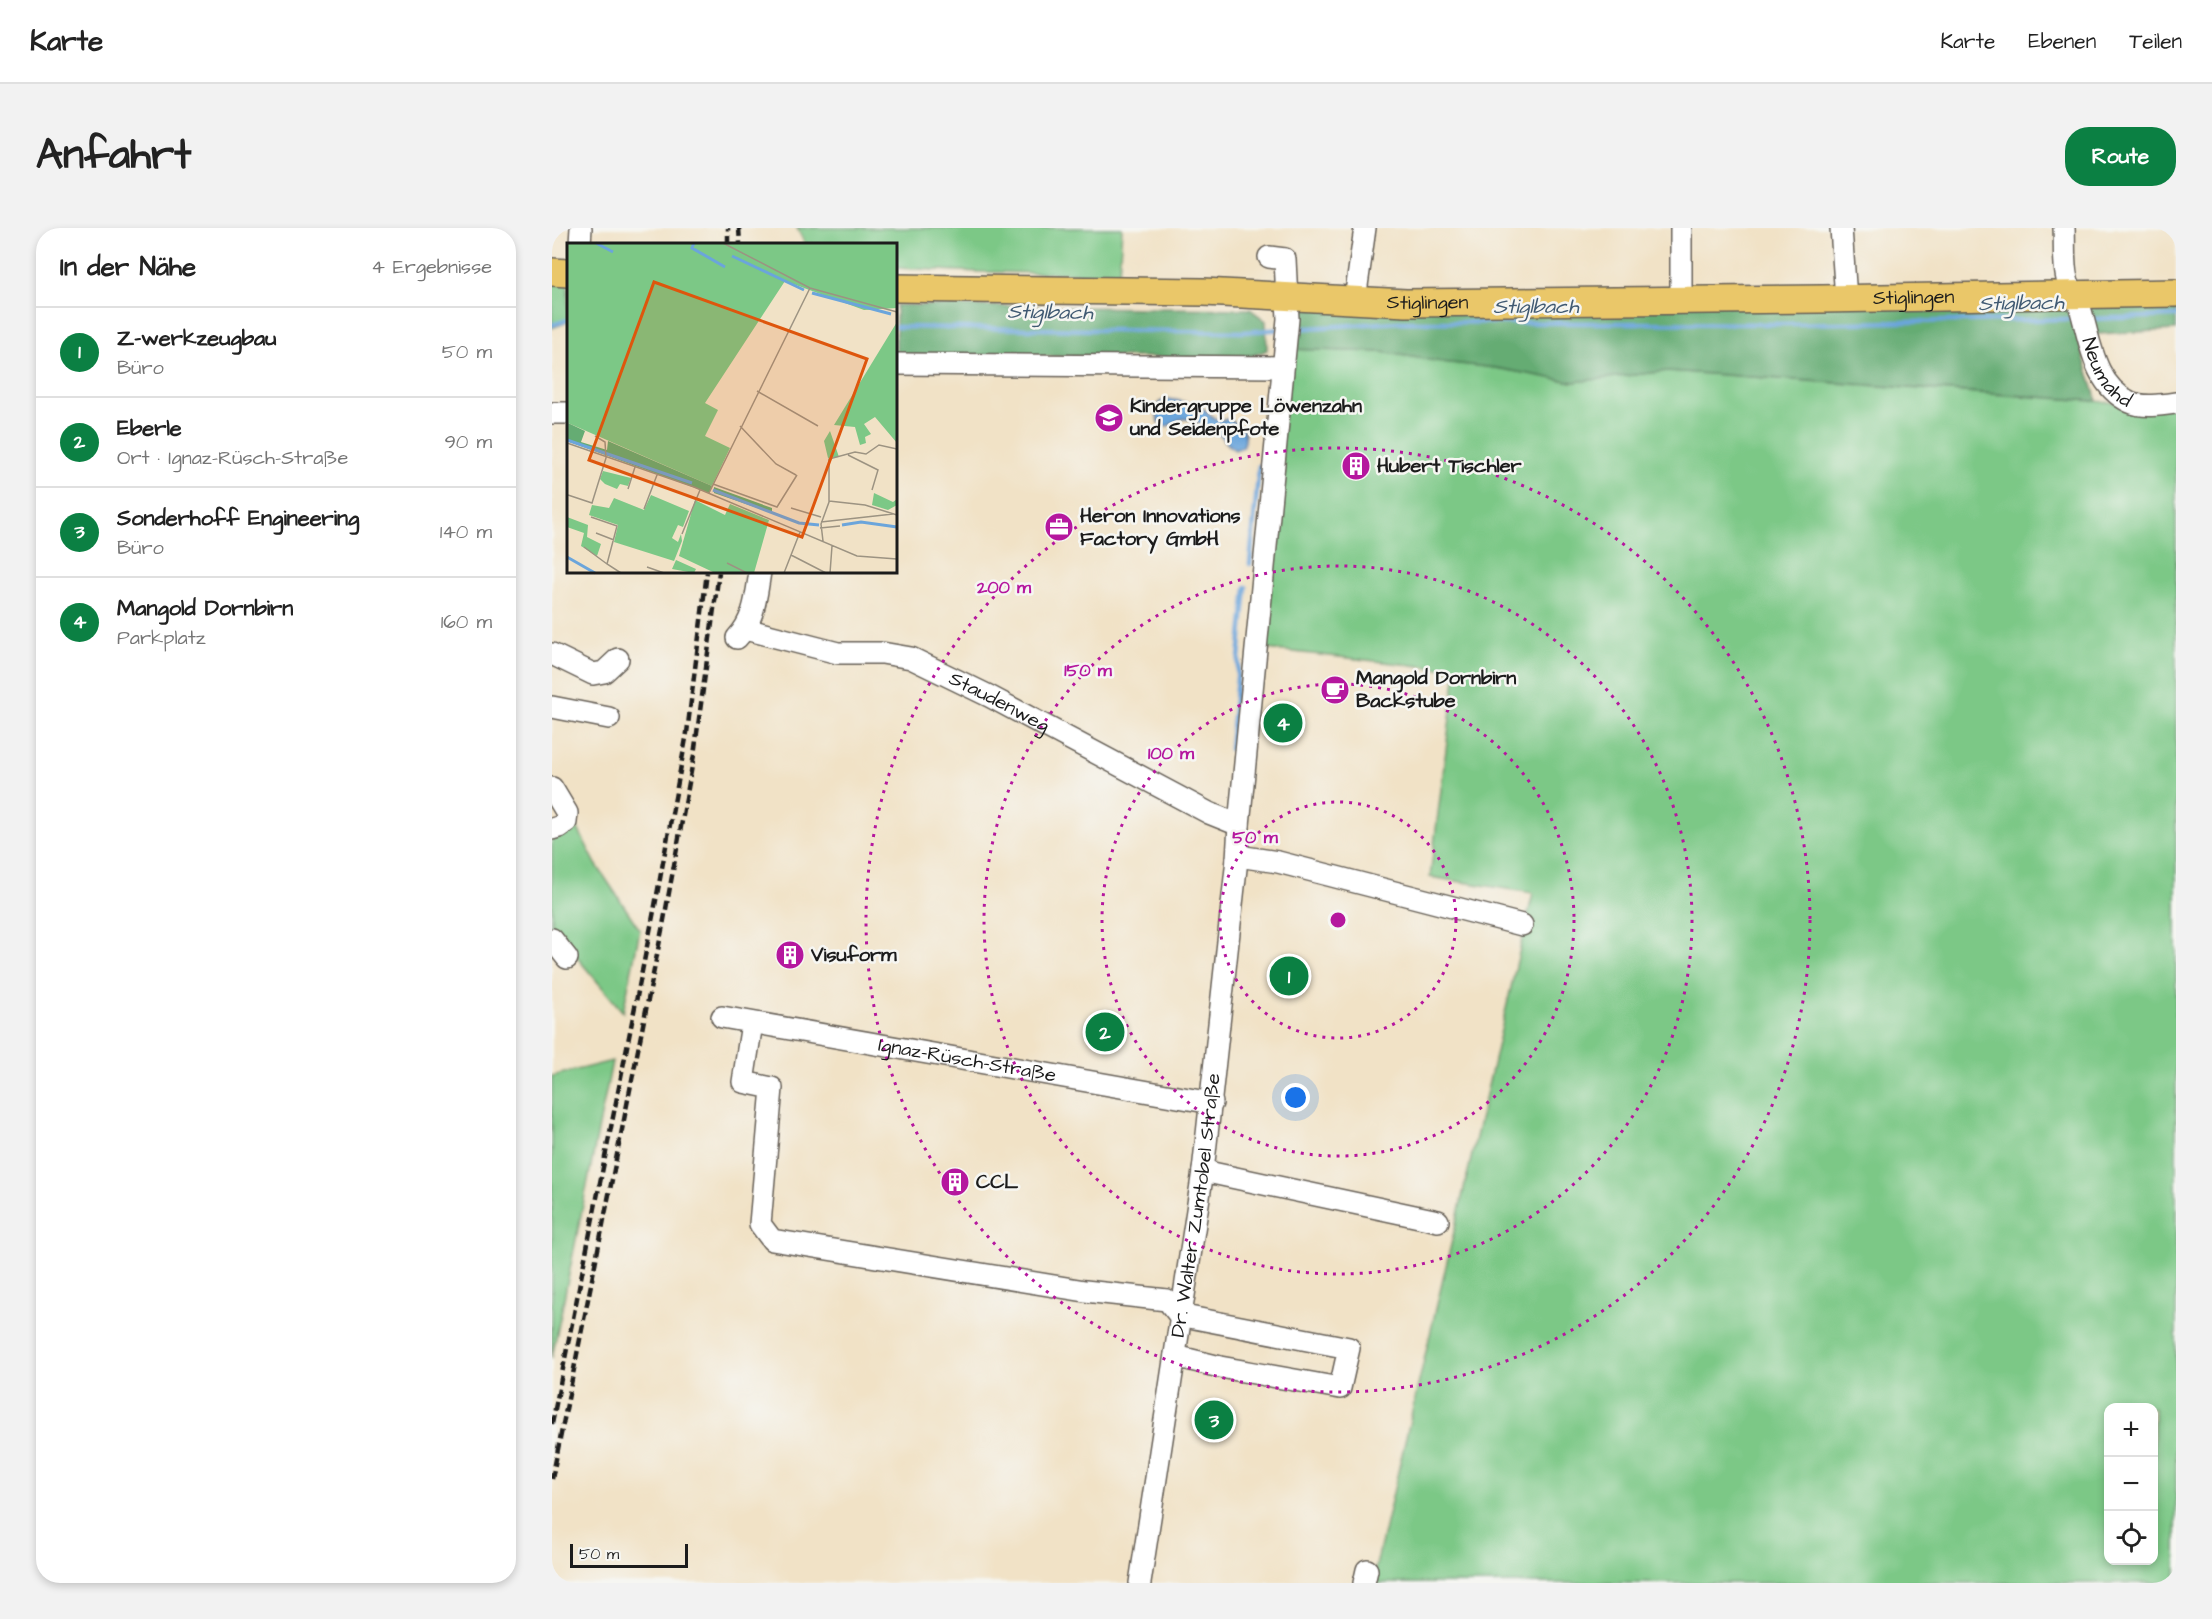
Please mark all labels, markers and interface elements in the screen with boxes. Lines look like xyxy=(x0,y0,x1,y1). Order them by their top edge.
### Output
text: Karte xyxy=(30,22,103,61)
text: Karte xyxy=(1940,27,1995,56)
text: Ebenen xyxy=(2028,27,2096,56)
text: Teilen xyxy=(2129,27,2182,56)
text: Anfahrt xyxy=(36,127,191,185)
button: Route xyxy=(2065,127,2176,186)
inset map xyxy=(567,243,897,573)
text: In der Nähe xyxy=(60,249,196,285)
text: 4 Ergebnisse xyxy=(371,253,492,281)
street label: Stiglingen xyxy=(1873,283,1955,313)
street label: Stiglingen xyxy=(1386,288,1469,318)
water label: Stiglbach xyxy=(1978,288,2066,319)
water label: Stiglbach xyxy=(1493,292,1580,322)
water label: Stiglbach xyxy=(1007,297,1095,328)
text: Z-werkzeugbau xyxy=(117,323,276,354)
street label: Neumahd xyxy=(2075,334,2137,415)
text: 1 xyxy=(78,338,81,366)
text: 50 m xyxy=(442,338,492,366)
text: Büro xyxy=(117,354,164,382)
place label: Kindergruppe Löwenzahn und Seidenpfote xyxy=(1129,392,1362,443)
school or university icon: Kindergruppe Löwenzahn und Seidenpfote xyxy=(1093,402,1125,434)
text: Eberle xyxy=(117,413,182,444)
text: 2 xyxy=(74,428,85,456)
text: 90 m xyxy=(444,428,492,456)
text: Ort · Ignaz-Rüsch-Straße xyxy=(117,444,348,472)
building icon: Hubert Tischler xyxy=(1340,450,1372,482)
place label: Hubert Tischler xyxy=(1377,452,1522,480)
place label: Heron Innovations Factory GmbH xyxy=(1080,502,1240,554)
text: Sonderhoff Engineering xyxy=(117,503,359,534)
office icon: Heron Innovations Factory GmbH xyxy=(1043,511,1075,543)
text: 3 xyxy=(74,518,85,546)
text: 140 m xyxy=(440,518,492,546)
text: Büro xyxy=(117,534,164,562)
text: 200 m xyxy=(976,575,1032,600)
text: Mangold Dornbirn xyxy=(117,593,293,624)
text: 4 xyxy=(73,608,86,636)
text: 160 m xyxy=(441,608,492,636)
text: Parkplatz xyxy=(117,624,206,652)
text: 150 m xyxy=(1064,658,1113,683)
place label: Mangold Dornbirn Backstube xyxy=(1356,664,1516,715)
street label: Staudenweg xyxy=(944,665,1054,741)
cafe icon: Mangold Dornbirn Backstube xyxy=(1319,674,1351,706)
pin: 4 xyxy=(1264,700,1302,746)
text: 100 m xyxy=(1148,741,1195,766)
text: 50 m xyxy=(1232,825,1279,850)
centre of rings xyxy=(1328,910,1348,930)
building icon: Visuform xyxy=(774,939,806,971)
place label: Visuform xyxy=(810,941,897,969)
pin: 1 xyxy=(1270,954,1308,999)
pin: 2 xyxy=(1086,1010,1124,1054)
street label: Ignaz-Rüsch-Straße xyxy=(876,1031,1059,1089)
street label: Dr. Walter Zumtobel Straße xyxy=(1164,1072,1228,1339)
your location xyxy=(1281,1083,1310,1112)
building icon: CCL xyxy=(939,1166,971,1198)
place label: CCL xyxy=(976,1168,1018,1196)
pin: 3 xyxy=(1194,1398,1234,1442)
map controls xyxy=(2104,1403,2158,1565)
button: + xyxy=(2104,1403,2158,1457)
button: − xyxy=(2104,1457,2158,1511)
button: locate xyxy=(2104,1511,2158,1565)
scale bar xyxy=(570,1541,688,1568)
text: 50 m xyxy=(579,1543,619,1565)

